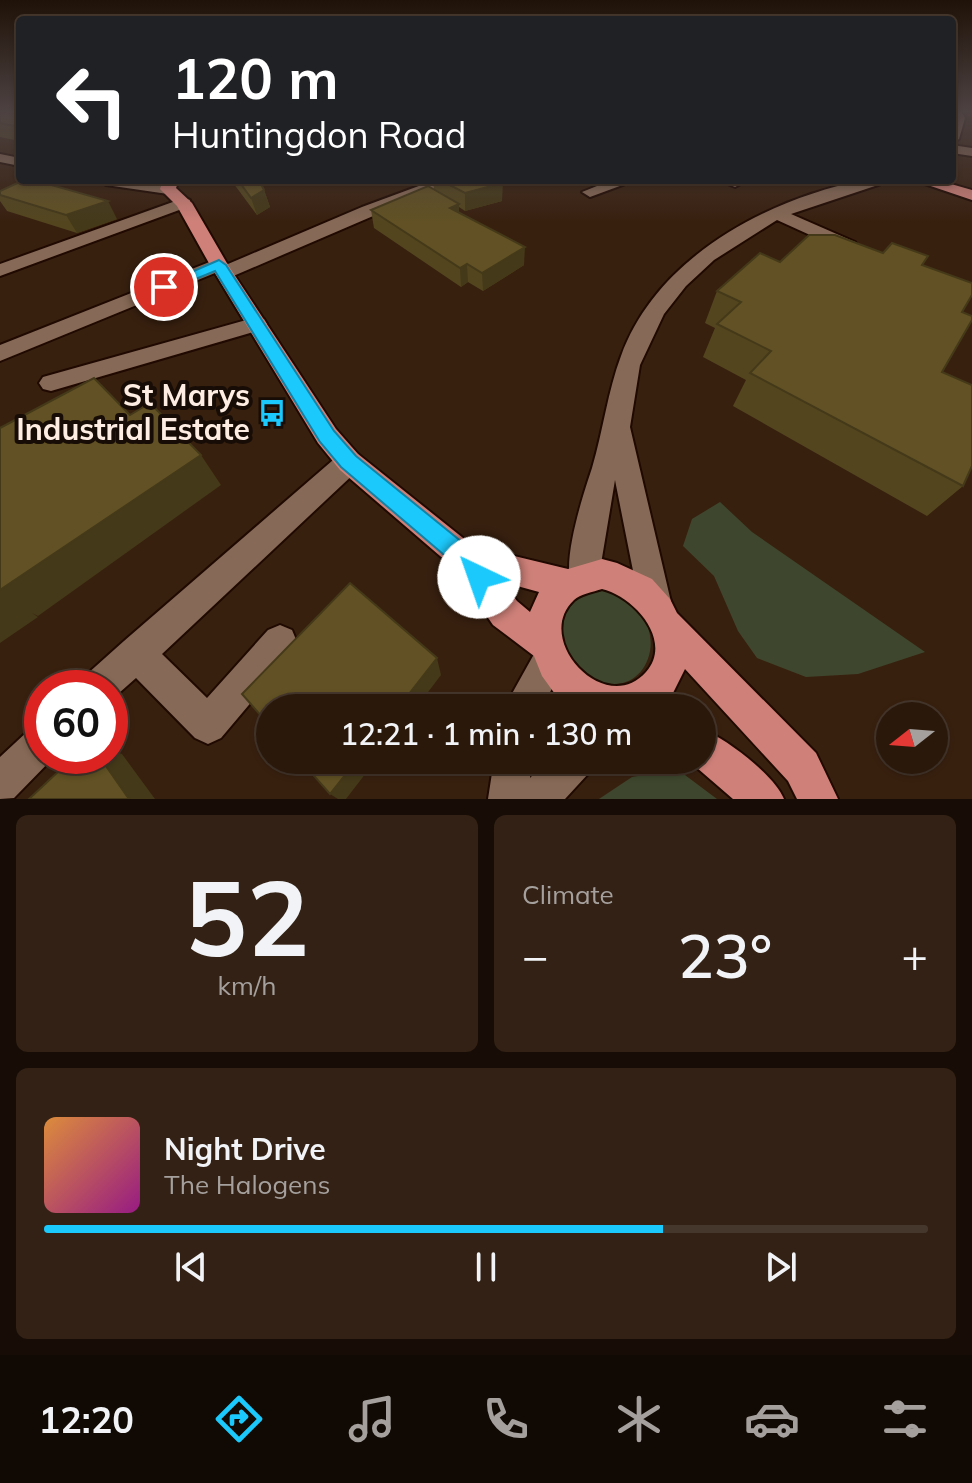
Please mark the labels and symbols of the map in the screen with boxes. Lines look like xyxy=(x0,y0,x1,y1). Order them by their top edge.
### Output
pin xyxy=(130,253,198,321)
place label: St Marys Industrial Estate xyxy=(16,376,250,448)
bus stop icon: St Marys Industrial Estate xyxy=(257,398,287,428)
position arrow xyxy=(437,535,521,619)
speed limit sign: 60 xyxy=(24,670,128,774)
north arrow xyxy=(876,702,948,774)

